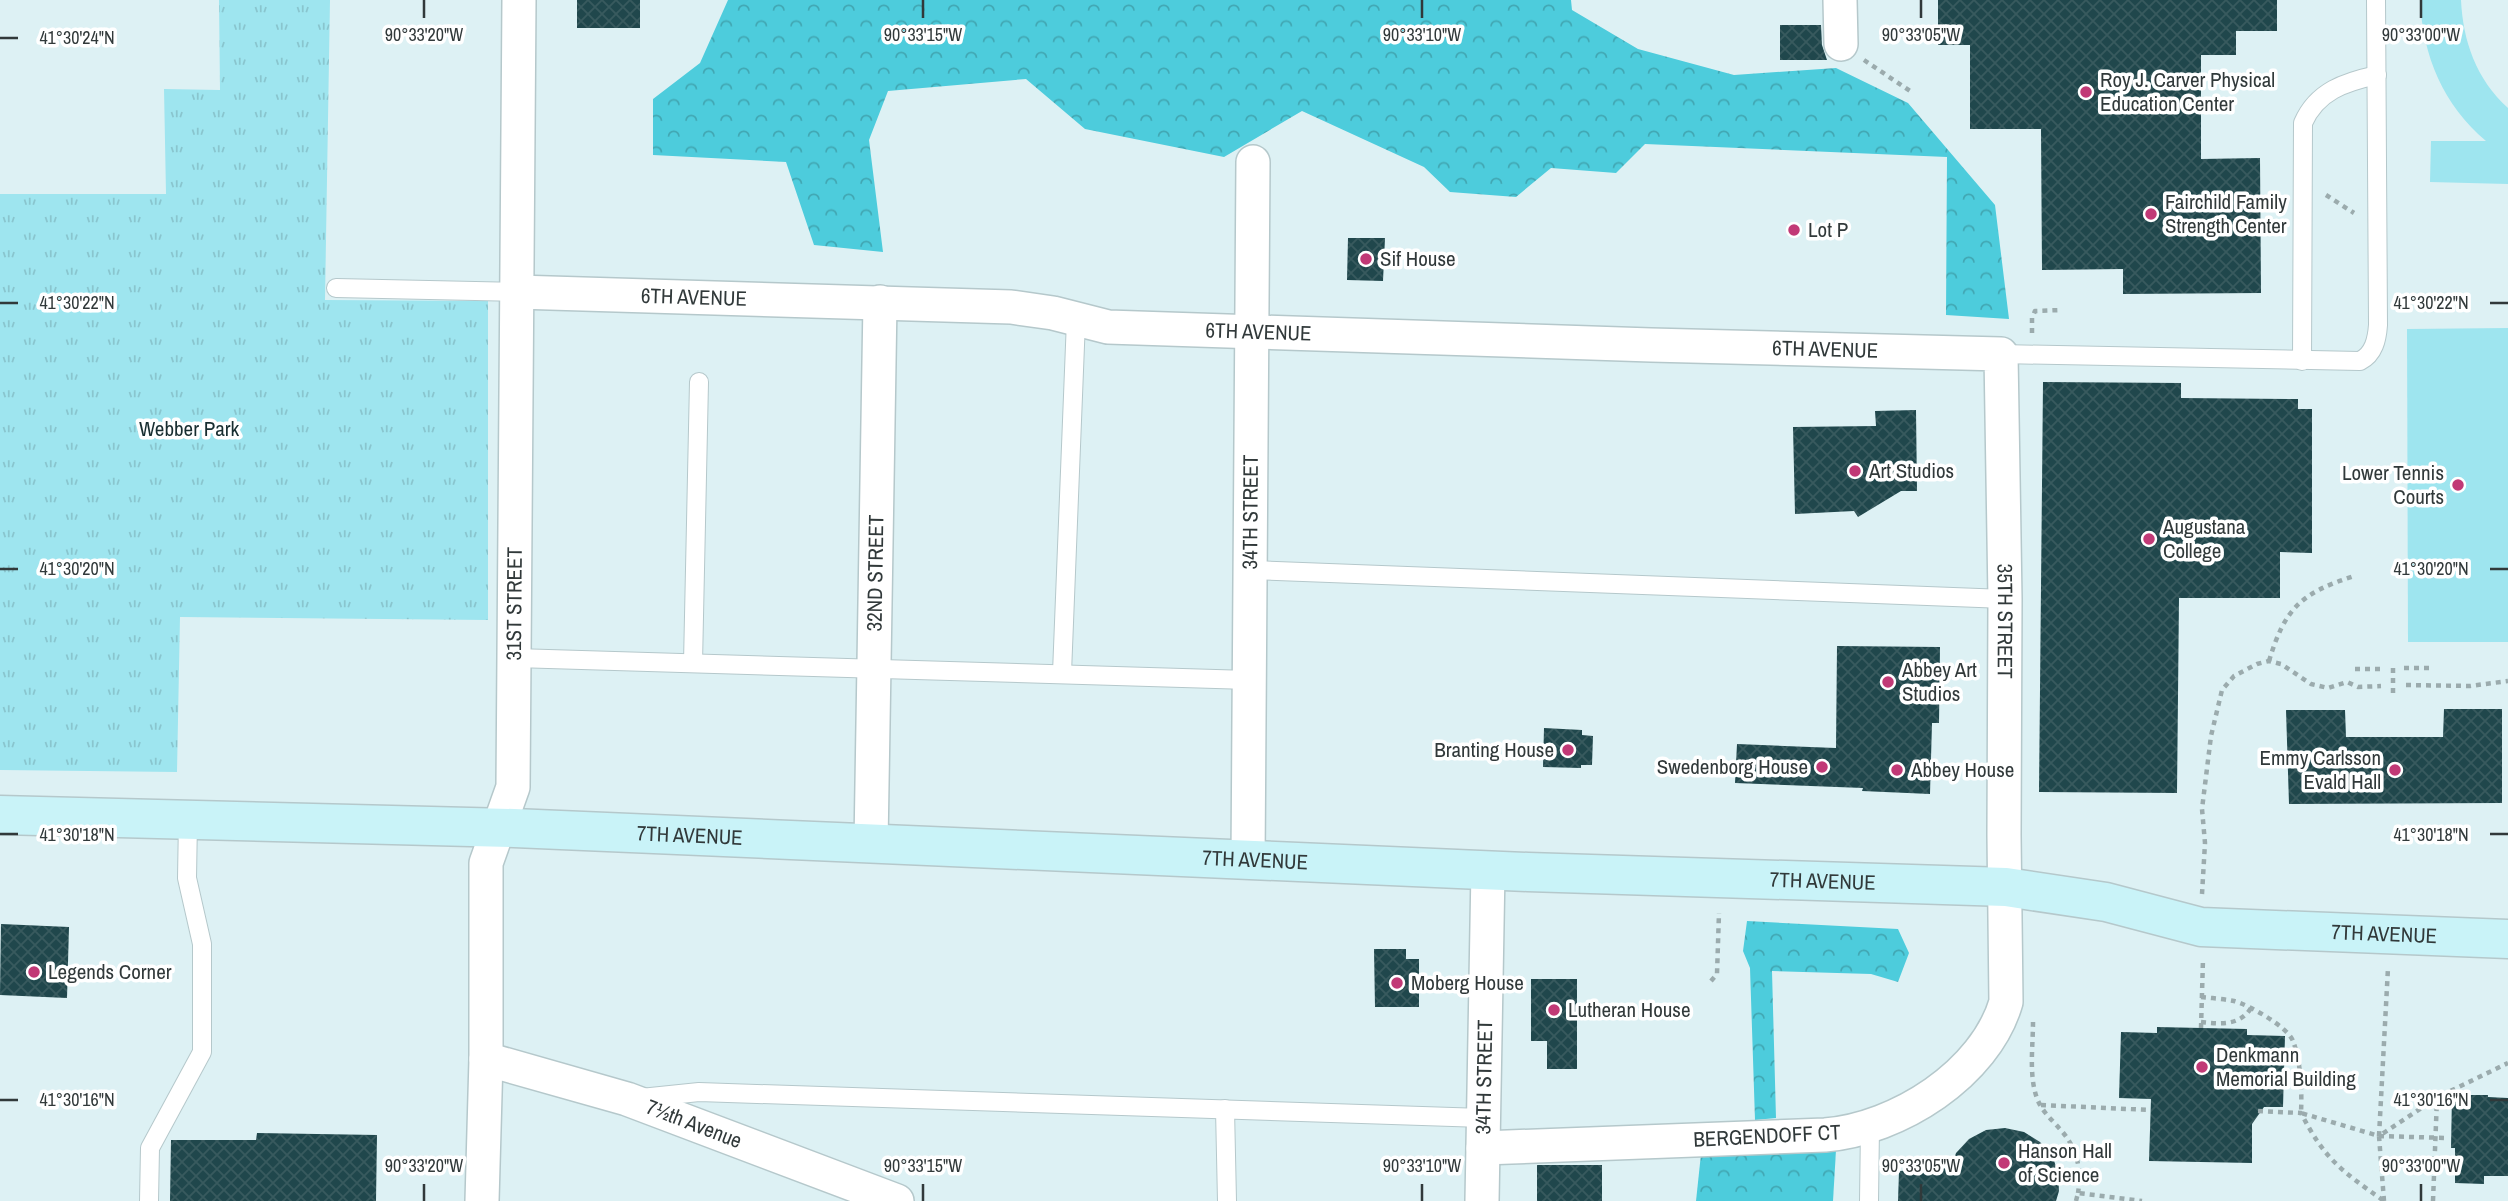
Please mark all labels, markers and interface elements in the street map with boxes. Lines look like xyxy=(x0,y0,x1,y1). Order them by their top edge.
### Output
text: 90°33'20"W xyxy=(385,22,463,47)
text: 90°33'15"W xyxy=(884,22,962,47)
text: 90°33'10"W xyxy=(1383,22,1461,47)
text: 90°33'05"W xyxy=(1882,22,1960,47)
text: 90°33'00"W xyxy=(2382,22,2460,47)
text: 41°30'24"N xyxy=(39,25,115,50)
place label: Roy J. Carver Physical Education Center xyxy=(2100,65,2275,118)
marker: Roy J. Carver Physical Education Center xyxy=(2078,84,2094,100)
place label: Fairchild Family Strength Center xyxy=(2165,187,2287,240)
marker: Fairchild Family Strength Center xyxy=(2143,206,2159,222)
place label: Lot P xyxy=(1808,215,1848,244)
marker: Lot P xyxy=(1786,222,1802,238)
place label: Sif House xyxy=(1380,244,1456,273)
marker: Sif House xyxy=(1358,251,1374,267)
street label: 6TH AVENUE xyxy=(641,281,747,313)
text: 41°30'22"N xyxy=(39,290,115,315)
text: 41°30'22"N xyxy=(2393,290,2469,315)
street label: 6TH AVENUE xyxy=(1205,315,1312,348)
street label: 6TH AVENUE xyxy=(1772,333,1879,365)
park label: Webber Park xyxy=(139,414,239,443)
street label: 34TH STREET xyxy=(1235,454,1265,570)
place label: Art Studios xyxy=(1868,456,1954,485)
place label: Lower Tennis Courts xyxy=(2342,458,2444,511)
marker: Art Studios xyxy=(1847,463,1863,479)
marker: Lower Tennis Courts xyxy=(2450,477,2466,493)
place label: Augustana College xyxy=(2162,512,2246,565)
street label: 32ND STREET xyxy=(860,514,890,632)
marker: Augustana College xyxy=(2141,531,2157,547)
street label: 31ST STREET xyxy=(499,546,529,661)
text: 41°30'20"N xyxy=(39,556,115,581)
text: 41°30'20"N xyxy=(2393,556,2469,581)
street label: 35TH STREET xyxy=(1990,563,2020,679)
place label: Abbey Art Studios xyxy=(1901,655,1977,708)
marker: Abbey Art Studios xyxy=(1880,674,1896,690)
place label: Branting House xyxy=(1434,735,1554,764)
marker: Branting House xyxy=(1560,742,1576,758)
place label: Emmy Carlsson Evald Hall xyxy=(2259,743,2381,796)
place label: Swedenborg House xyxy=(1657,752,1808,781)
place label: Abbey House xyxy=(1910,755,2014,784)
marker: Swedenborg House xyxy=(1814,759,1830,775)
marker: Abbey House xyxy=(1889,762,1905,778)
marker: Emmy Carlsson Evald Hall xyxy=(2387,762,2403,778)
street label: 7TH AVENUE xyxy=(636,818,743,852)
text: 41°30'18"N xyxy=(39,822,115,847)
text: 41°30'18"N xyxy=(2393,822,2469,847)
street label: 7TH AVENUE xyxy=(1202,843,1309,876)
street label: 7TH AVENUE xyxy=(1769,865,1876,897)
street label: 7TH AVENUE xyxy=(2331,917,2438,950)
place label: Legends Corner xyxy=(48,957,172,986)
marker: Legends Corner xyxy=(26,964,42,980)
place label: Moberg House xyxy=(1411,968,1524,997)
marker: Moberg House xyxy=(1389,975,1405,991)
place label: Lutheran House xyxy=(1568,995,1691,1024)
marker: Lutheran House xyxy=(1546,1002,1562,1018)
street label: 34TH STREET xyxy=(1468,1019,1499,1135)
place label: Denkmann Memorial Building xyxy=(2216,1040,2356,1093)
marker: Denkmann Memorial Building xyxy=(2194,1059,2210,1075)
text: 41°30'16"N xyxy=(39,1087,115,1112)
text: 41°30'16"N xyxy=(2393,1087,2469,1112)
street label: 7½th Avenue xyxy=(642,1092,746,1155)
street label: BERGENDOFF CT xyxy=(1693,1117,1842,1154)
place label: Hanson Hall of Science xyxy=(2018,1136,2112,1189)
text: 90°33'20"W xyxy=(385,1153,463,1178)
text: 90°33'15"W xyxy=(884,1153,962,1178)
text: 90°33'10"W xyxy=(1383,1153,1461,1178)
text: 90°33'05"W xyxy=(1882,1153,1960,1178)
text: 90°33'00"W xyxy=(2382,1153,2460,1178)
marker: Hanson Hall of Science xyxy=(1996,1155,2012,1171)

